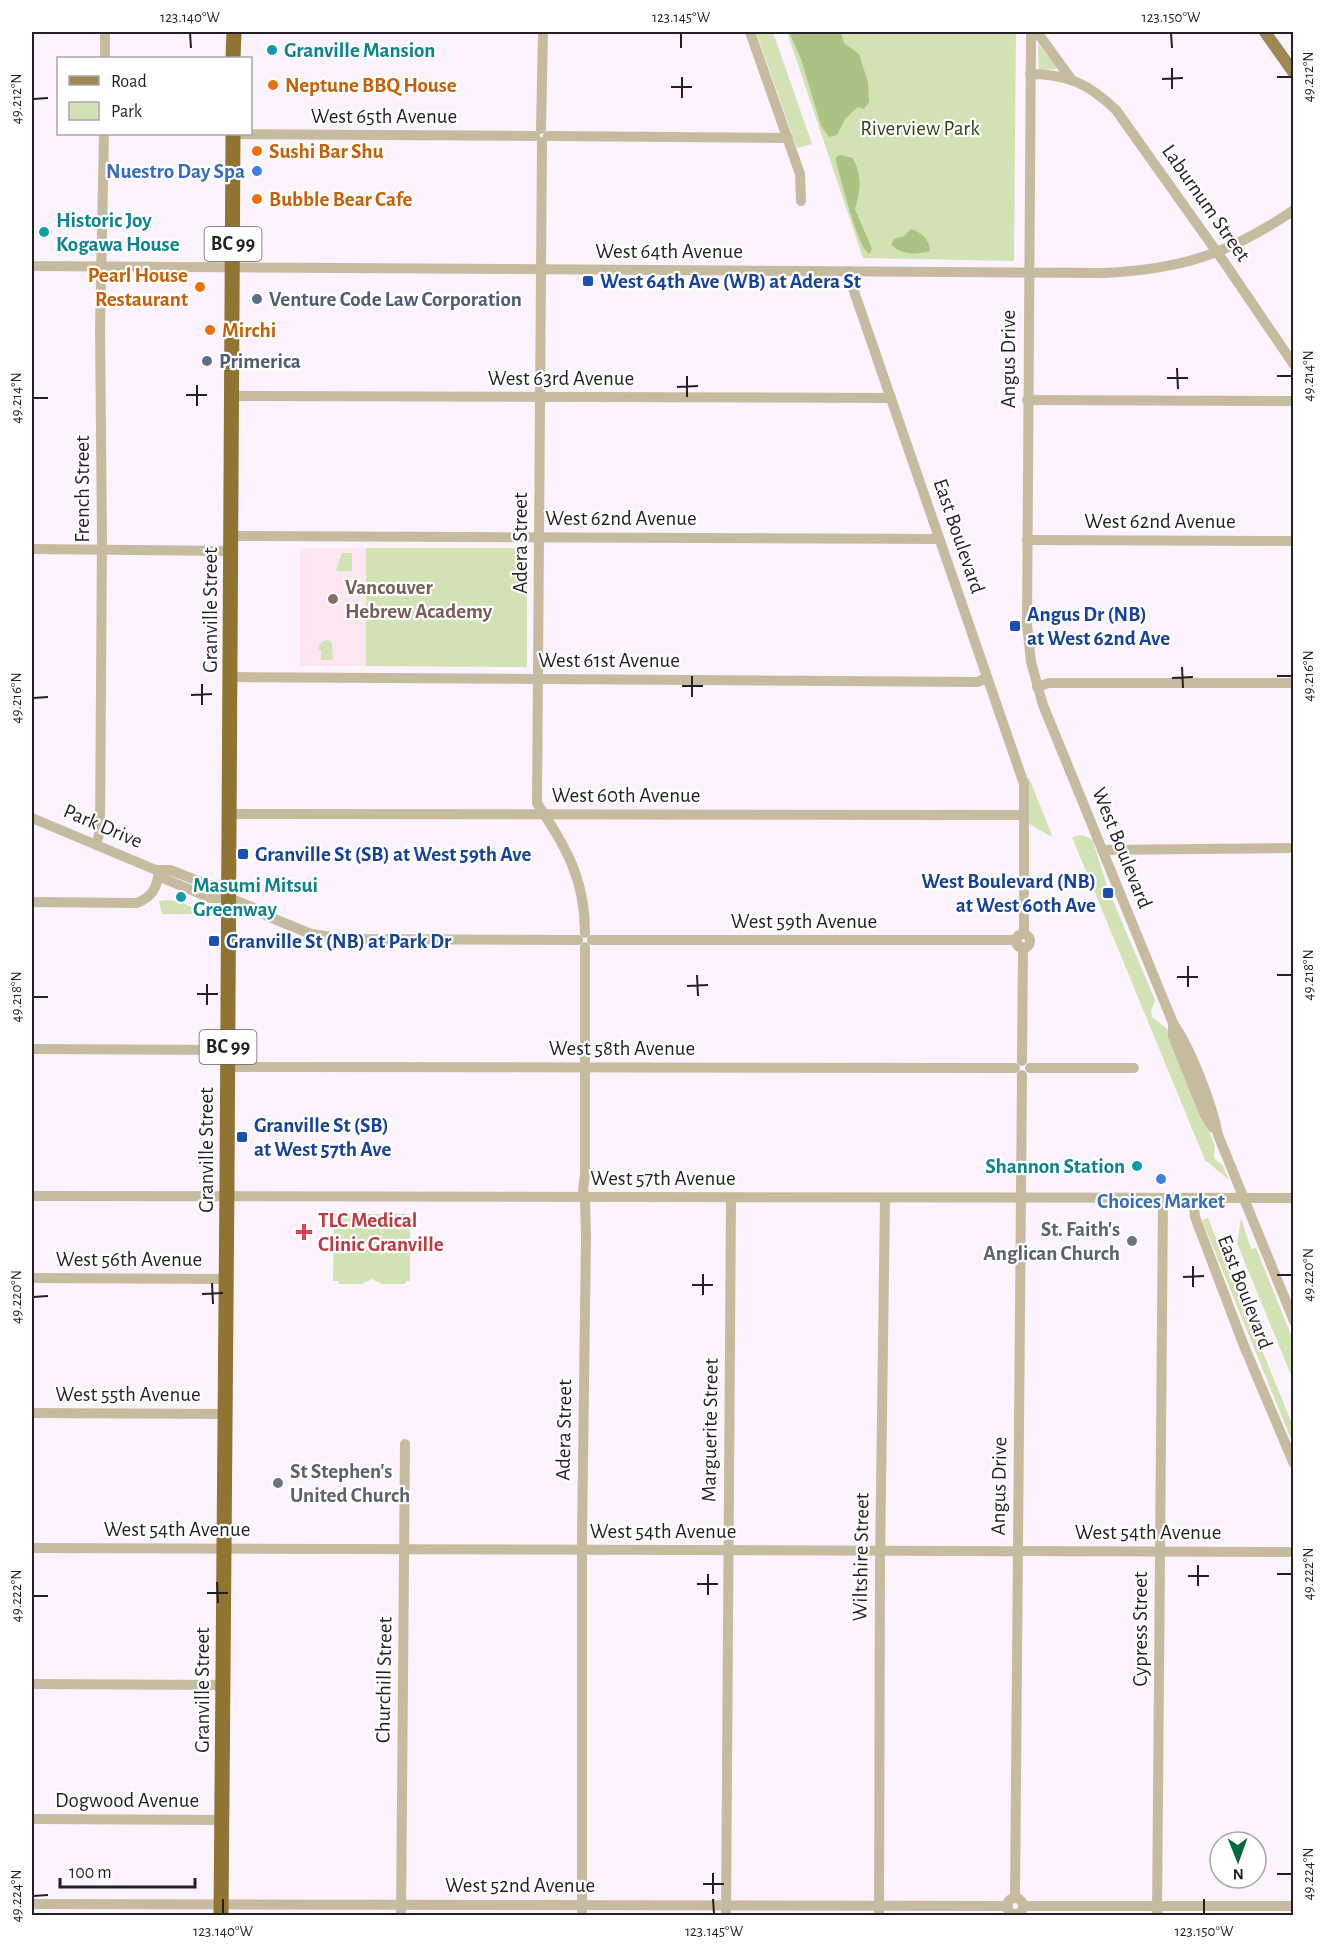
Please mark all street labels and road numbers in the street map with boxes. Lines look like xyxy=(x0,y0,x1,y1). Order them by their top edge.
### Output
street label: West 65th Avenue xyxy=(311,106,457,127)
street label: Laburnum Street xyxy=(1158,141,1254,266)
road number: BC 99 xyxy=(204,227,262,261)
street label: West 64th Avenue xyxy=(595,241,743,262)
street label: Angus Drive xyxy=(998,310,1019,408)
street label: West 63rd Avenue xyxy=(488,368,634,389)
street label: French Street xyxy=(72,435,93,543)
street label: East Boulevard xyxy=(930,476,988,596)
street label: Adera Street xyxy=(510,492,531,594)
street label: West 62nd Avenue xyxy=(545,508,697,529)
street label: West 62nd Avenue xyxy=(1084,511,1236,532)
street label: Granville Street xyxy=(200,547,221,673)
street label: West 61st Avenue xyxy=(538,650,680,671)
street label: West 60th Avenue xyxy=(552,785,700,806)
street label: West Boulevard xyxy=(1088,785,1156,911)
street label: Park Drive xyxy=(61,800,145,852)
street label: West 59th Avenue xyxy=(731,911,877,932)
road number: BC 99 xyxy=(200,1030,256,1064)
street label: West 58th Avenue xyxy=(549,1038,695,1059)
street label: Granville Street xyxy=(196,1087,217,1213)
street label: West 57th Avenue xyxy=(590,1168,736,1189)
street label: East Boulevard xyxy=(1214,1232,1276,1352)
street label: West 56th Avenue xyxy=(56,1249,202,1270)
street label: Marguerite Street xyxy=(698,1357,722,1502)
street label: Adera Street xyxy=(553,1379,575,1481)
street label: West 55th Avenue xyxy=(55,1384,201,1405)
street label: Angus Drive xyxy=(988,1437,1010,1535)
street label: Wiltshire Street xyxy=(849,1492,873,1622)
street label: West 54th Avenue xyxy=(104,1519,250,1540)
street label: West 54th Avenue xyxy=(590,1521,736,1542)
street label: West 54th Avenue xyxy=(1075,1522,1221,1543)
street label: Cypress Street xyxy=(1130,1571,1151,1687)
street label: Churchill Street xyxy=(372,1616,396,1743)
street label: Granville Street xyxy=(192,1627,213,1753)
street label: Dogwood Avenue xyxy=(55,1790,199,1811)
street label: West 52nd Avenue xyxy=(445,1875,595,1896)

